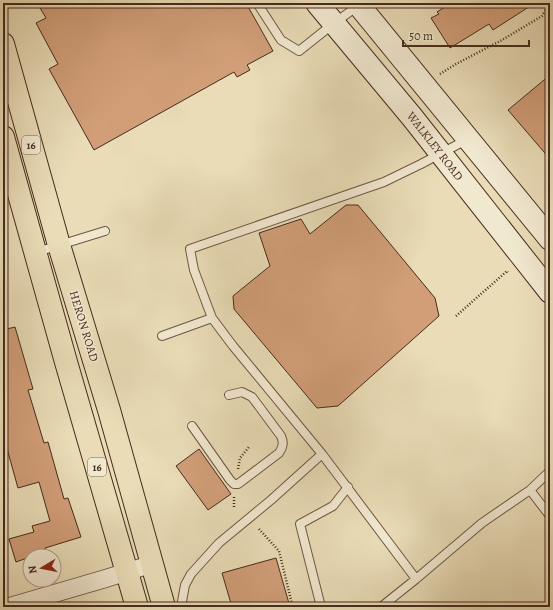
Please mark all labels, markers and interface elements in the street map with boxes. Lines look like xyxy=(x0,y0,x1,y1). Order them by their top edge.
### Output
scale bar xyxy=(403,22,529,48)
text: 50 m xyxy=(409,28,433,44)
street label: WALKLEY ROAD xyxy=(402,107,467,184)
road number: 16 xyxy=(22,136,40,154)
street label: HERON ROAD xyxy=(66,289,102,363)
road number: 16 xyxy=(88,458,106,476)
north arrow xyxy=(22,548,62,588)
text: N xyxy=(25,564,41,575)

